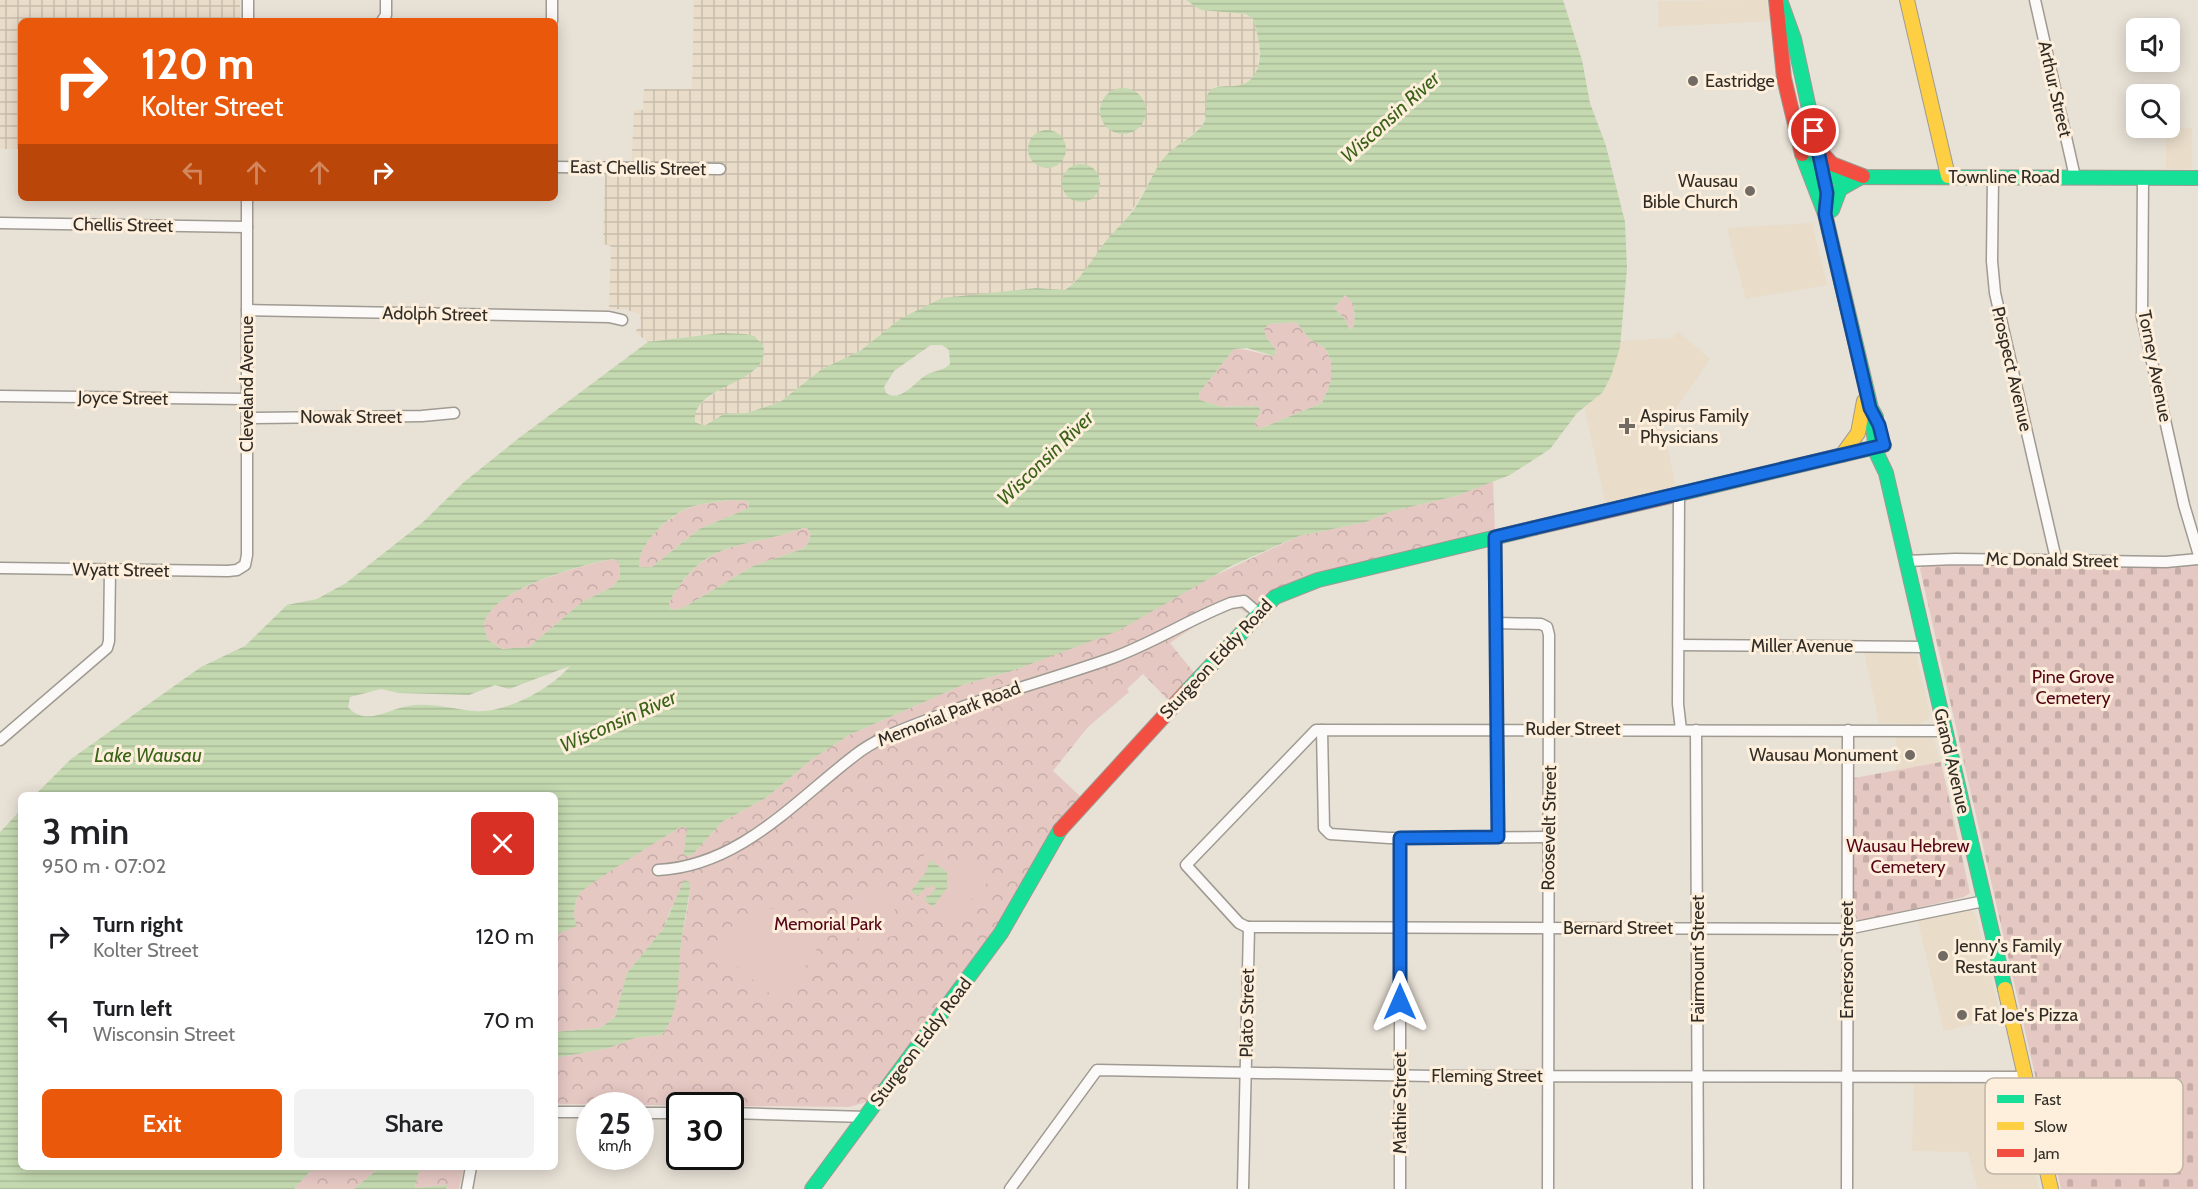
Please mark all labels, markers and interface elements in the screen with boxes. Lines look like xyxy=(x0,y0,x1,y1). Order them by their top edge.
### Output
map controls xyxy=(2126,18,2180,138)
button: sound xyxy=(2126,18,2180,72)
text: 120 m xyxy=(141,38,254,90)
street label: Arthur Street xyxy=(2033,39,2077,139)
icon: right xyxy=(42,42,120,120)
water label: Wisconsin River xyxy=(1336,66,1445,168)
place label: Eastridge xyxy=(1705,70,1775,92)
marker: Eastridge xyxy=(1686,74,1700,88)
button: search xyxy=(2126,84,2180,138)
text: Kolter Street xyxy=(141,90,283,123)
pin xyxy=(1788,105,1839,156)
icon: arrive xyxy=(1797,114,1830,147)
icon: left xyxy=(177,156,210,189)
icon: ahead xyxy=(240,156,273,189)
icon: ahead xyxy=(303,156,336,189)
icon: right xyxy=(366,156,399,189)
street label: East Chellis Street xyxy=(570,156,706,180)
street label: Townline Road xyxy=(1948,166,2060,188)
place label: Wausau Bible Church xyxy=(1642,170,1738,213)
marker: Wausau Bible Church xyxy=(1743,184,1757,198)
street label: Chellis Street xyxy=(73,213,173,237)
street label: Adolph Street xyxy=(382,302,488,326)
street label: Prospect Avenue xyxy=(1987,304,2037,434)
street label: Torney Avenue xyxy=(2133,308,2177,424)
street label: Cleveland Avenue xyxy=(236,316,258,452)
street label: Joyce Street xyxy=(77,386,168,410)
water label: Wisconsin River xyxy=(992,405,1099,510)
place label: Aspirus Family Physicians xyxy=(1640,405,1749,448)
street label: Nowak Street xyxy=(300,406,402,428)
marker: Aspirus Family Physicians xyxy=(1618,417,1636,435)
street label: Mc Donald Street xyxy=(1985,548,2119,572)
street label: Wyatt Street xyxy=(72,558,170,582)
street label: Sturgeon Eddy Road xyxy=(1155,595,1277,723)
street label: Miller Avenue xyxy=(1751,635,1853,657)
park label: Pine Grove Cemetery xyxy=(2032,666,2114,709)
street label: Memorial Park Road xyxy=(874,677,1024,751)
water label: Wisconsin River xyxy=(556,684,681,757)
street label: Grand Avenue xyxy=(1929,706,1975,816)
street label: Ruder Street xyxy=(1525,718,1621,740)
water label: Lake Wausau xyxy=(94,743,202,767)
place label: Wausau Monument xyxy=(1749,744,1898,766)
marker: Wausau Monument xyxy=(1903,748,1917,762)
street label: Roosevelt Street xyxy=(1537,765,1561,891)
text: 3 min xyxy=(42,809,129,853)
button: close xyxy=(471,812,534,875)
park label: Wausau Hebrew Cemetery xyxy=(1846,835,1970,878)
text: 950 m · 07:02 xyxy=(42,854,166,878)
street label: Fairmount Street xyxy=(1687,895,1709,1023)
street label: Emerson Street xyxy=(1836,901,1858,1019)
text: Turn right xyxy=(93,911,183,938)
park label: Memorial Park xyxy=(774,913,883,935)
street label: Bernard Street xyxy=(1563,917,1673,939)
icon: right xyxy=(42,920,75,953)
text: 120 m xyxy=(476,923,534,950)
place label: Jenny's Family Restaurant xyxy=(1954,935,2062,978)
text: Kolter Street xyxy=(93,938,198,962)
marker: Jenny's Family Restaurant xyxy=(1936,949,1950,963)
street label: Plato Street xyxy=(1235,968,1259,1058)
position arrow xyxy=(1368,970,1432,1034)
street label: Sturgeon Eddy Road xyxy=(865,973,977,1111)
text: Turn left xyxy=(93,995,172,1022)
icon: left xyxy=(42,1004,75,1037)
place label: Fat Joe's Pizza xyxy=(1974,1004,2078,1026)
text: 70 m xyxy=(484,1007,534,1034)
marker: Fat Joe's Pizza xyxy=(1955,1008,1969,1022)
text: Wisconsin Street xyxy=(93,1022,235,1046)
street label: Mathie Street xyxy=(1389,1052,1411,1154)
street label: Fleming Street xyxy=(1431,1065,1543,1087)
legend xyxy=(1985,1078,2183,1174)
button: Exit xyxy=(42,1089,282,1158)
button: Share xyxy=(294,1089,534,1158)
text: Fast xyxy=(2034,1090,2062,1109)
speed limit sign: 30 xyxy=(666,1092,744,1170)
text: 25 xyxy=(599,1105,631,1142)
text: Slow xyxy=(2034,1117,2068,1136)
text: km/h xyxy=(599,1137,631,1155)
text: Jam xyxy=(2033,1144,2060,1163)

